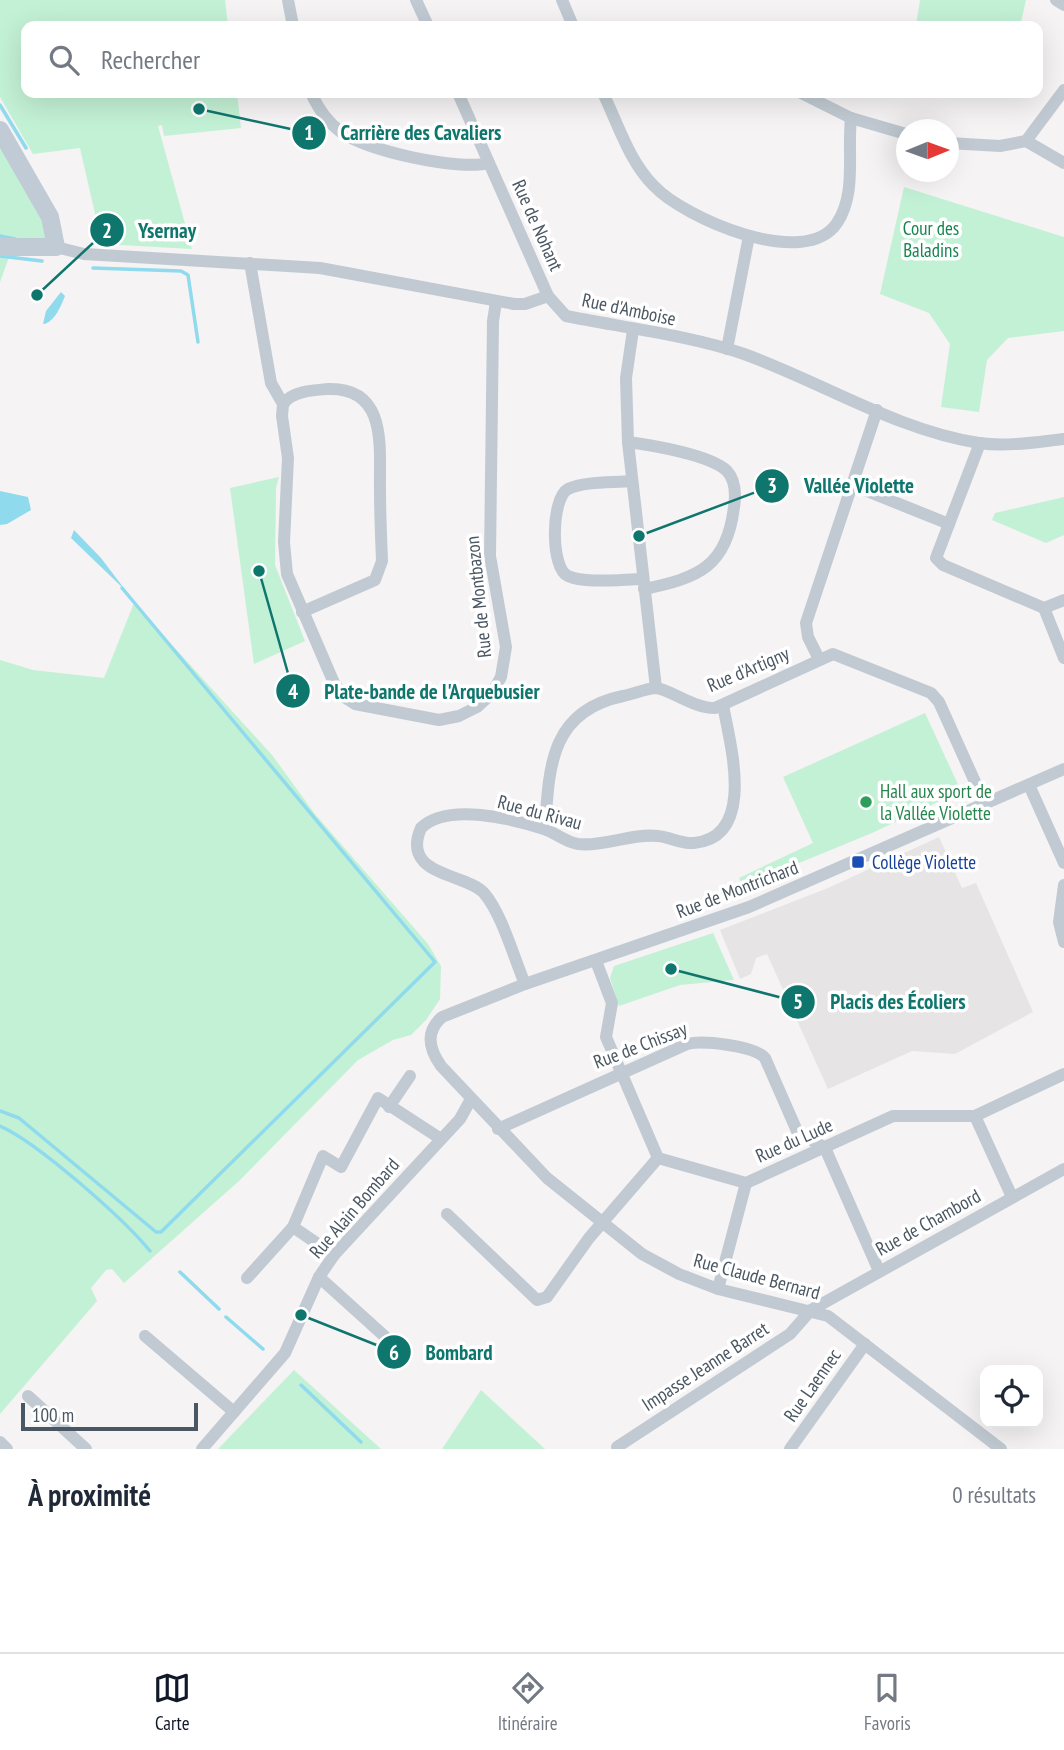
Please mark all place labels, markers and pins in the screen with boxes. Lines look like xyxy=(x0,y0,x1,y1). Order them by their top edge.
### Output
callout: Carrière des Cavaliers xyxy=(291,112,515,154)
callout: Ysernay xyxy=(89,209,210,251)
callout: Vallée Violette xyxy=(755,465,928,507)
callout: Plate-bande de l'Arquebusier xyxy=(275,670,554,712)
place label: Hall aux sport de la Vallée Violette xyxy=(880,779,992,825)
marker: Hall aux sport de la Vallée Violette xyxy=(858,794,874,810)
place label: Collège Violette xyxy=(872,850,976,874)
marker: Collège Violette xyxy=(850,854,866,870)
callout: Placis des Écoliers xyxy=(781,981,979,1023)
callout: Bombard xyxy=(377,1331,507,1373)

